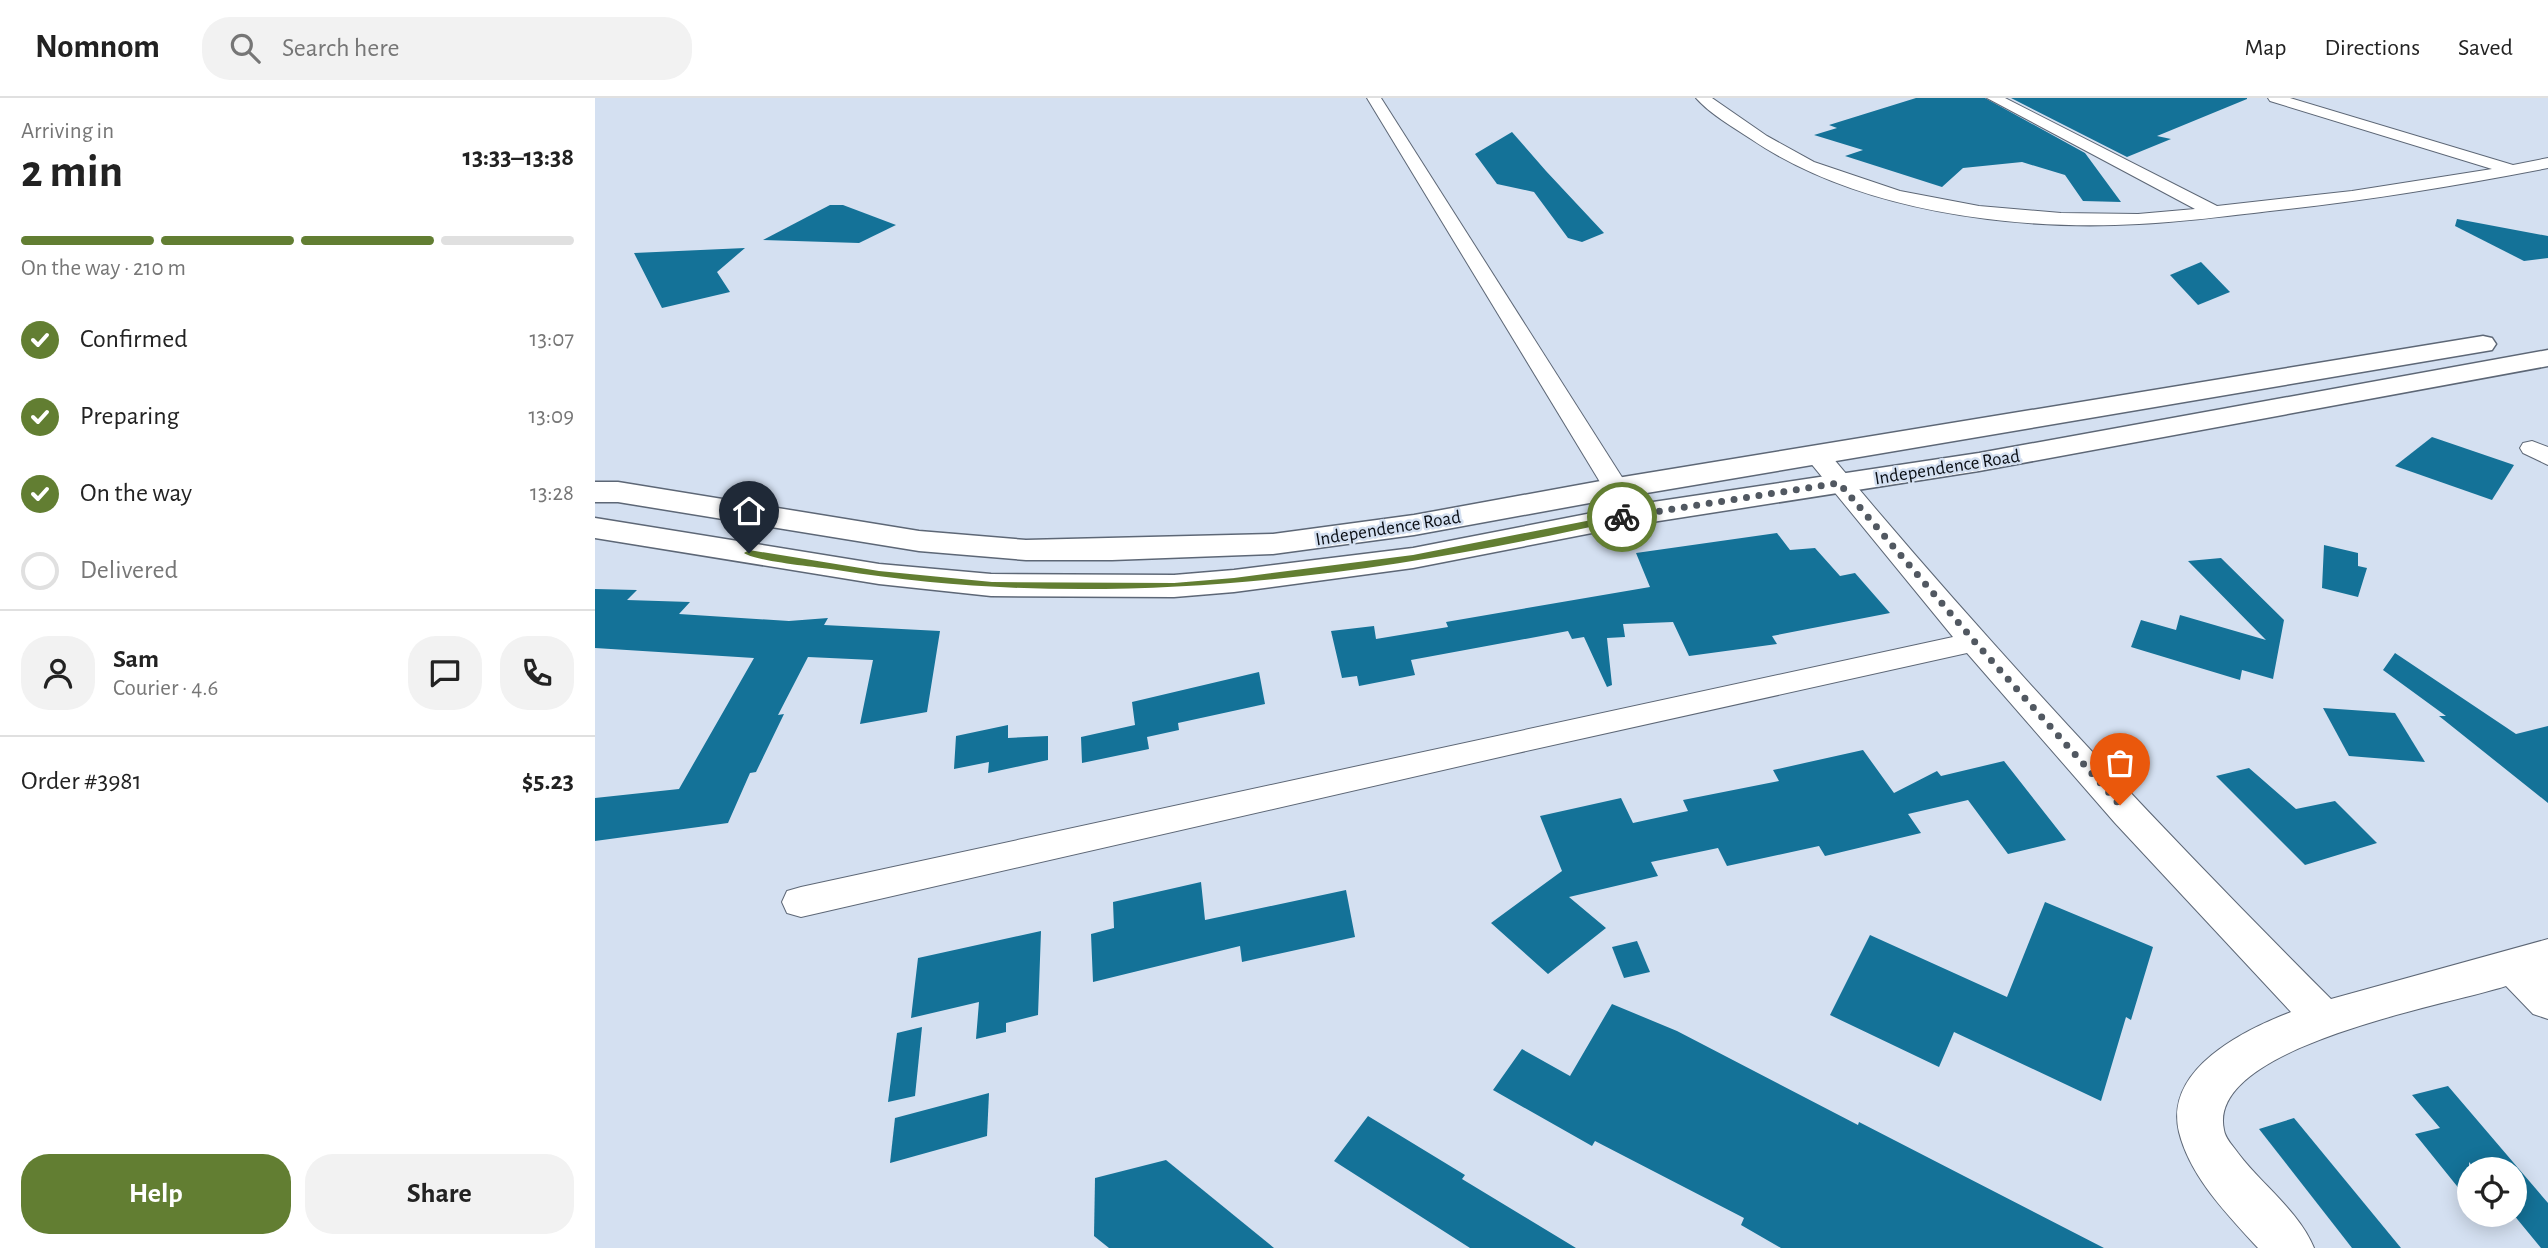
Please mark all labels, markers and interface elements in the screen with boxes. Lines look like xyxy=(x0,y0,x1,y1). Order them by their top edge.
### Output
search box xyxy=(202,17,692,80)
icon: search xyxy=(226,29,264,67)
text: Nomnom xyxy=(35,31,160,64)
text: Search here xyxy=(282,35,400,61)
text: Map xyxy=(2244,36,2286,60)
text: Directions xyxy=(2324,36,2420,60)
text: Saved xyxy=(2458,36,2513,60)
text: Arriving in xyxy=(21,120,114,143)
text: 13:33–13:38 xyxy=(463,144,574,170)
text: 2 min xyxy=(21,149,123,195)
text: On the way · 210 m xyxy=(21,257,186,280)
icon: check xyxy=(21,321,59,359)
text: Confirmed xyxy=(80,326,188,352)
text: 13:07 xyxy=(530,328,574,351)
icon: check xyxy=(21,398,59,436)
text: Preparing xyxy=(80,403,179,429)
text: 13:09 xyxy=(528,405,574,428)
street label: Independence Road xyxy=(1873,447,2021,488)
icon: check xyxy=(21,475,59,513)
text: On the way xyxy=(80,480,192,506)
pin xyxy=(719,481,779,553)
text: 13:28 xyxy=(530,482,574,505)
courier xyxy=(1587,482,1657,552)
icon: home xyxy=(730,492,768,530)
icon: bike xyxy=(1603,498,1641,536)
street label: Independence Road xyxy=(1314,508,1462,549)
text: Delivered xyxy=(80,557,178,583)
button: person xyxy=(21,636,95,710)
button: chat xyxy=(408,636,482,710)
button: phone xyxy=(500,636,574,710)
text: Sam xyxy=(113,646,159,672)
text: Courier · 4.6 xyxy=(113,677,218,700)
pin xyxy=(2090,733,2150,805)
icon: bag xyxy=(2101,744,2139,782)
text: Order #3981 xyxy=(21,768,142,794)
text: $5.23 xyxy=(522,768,574,794)
button: Help xyxy=(21,1154,291,1234)
button: Share xyxy=(305,1154,574,1234)
map controls xyxy=(2457,1157,2527,1227)
button: locate xyxy=(2457,1157,2527,1227)

